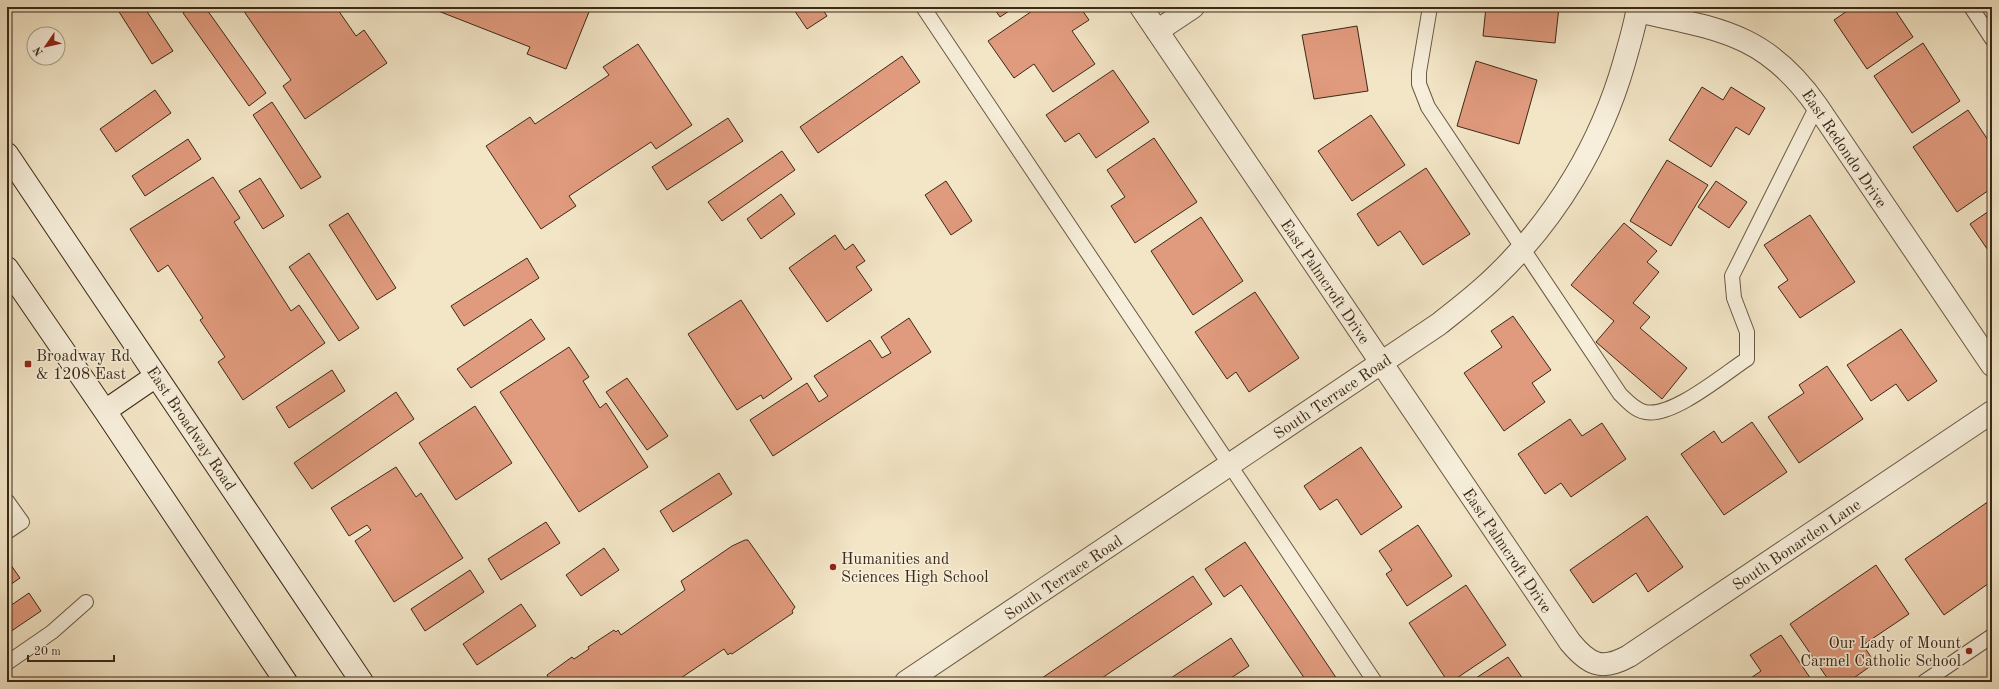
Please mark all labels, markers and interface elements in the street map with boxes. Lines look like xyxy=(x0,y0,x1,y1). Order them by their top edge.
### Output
north arrow xyxy=(26,26,66,66)
text: N xyxy=(32,44,46,57)
street label: East Redondo Drive xyxy=(1798,87,1889,211)
street label: East Palmcroft Drive xyxy=(1277,217,1372,347)
place label: Broadway Rd & 1208 East xyxy=(36,349,130,383)
street label: South Terrace Road xyxy=(1271,352,1395,443)
marker: Broadway Rd & 1208 East xyxy=(23,359,33,369)
street label: East Broadway Road xyxy=(143,364,238,494)
street label: East Palmcroft Drive xyxy=(1459,486,1554,616)
street label: South Bonarden Lane xyxy=(1730,497,1864,594)
street label: South Terrace Road xyxy=(1002,533,1126,624)
place label: Humanities and Sciences High School xyxy=(841,552,989,586)
marker: Humanities and Sciences High School xyxy=(828,562,838,572)
place label: Our Lady of Mount Carmel Catholic School xyxy=(1800,636,1961,670)
scale bar xyxy=(28,637,114,663)
text: 20 m xyxy=(34,646,61,658)
marker: Our Lady of Mount Carmel Catholic School xyxy=(1964,646,1974,656)

